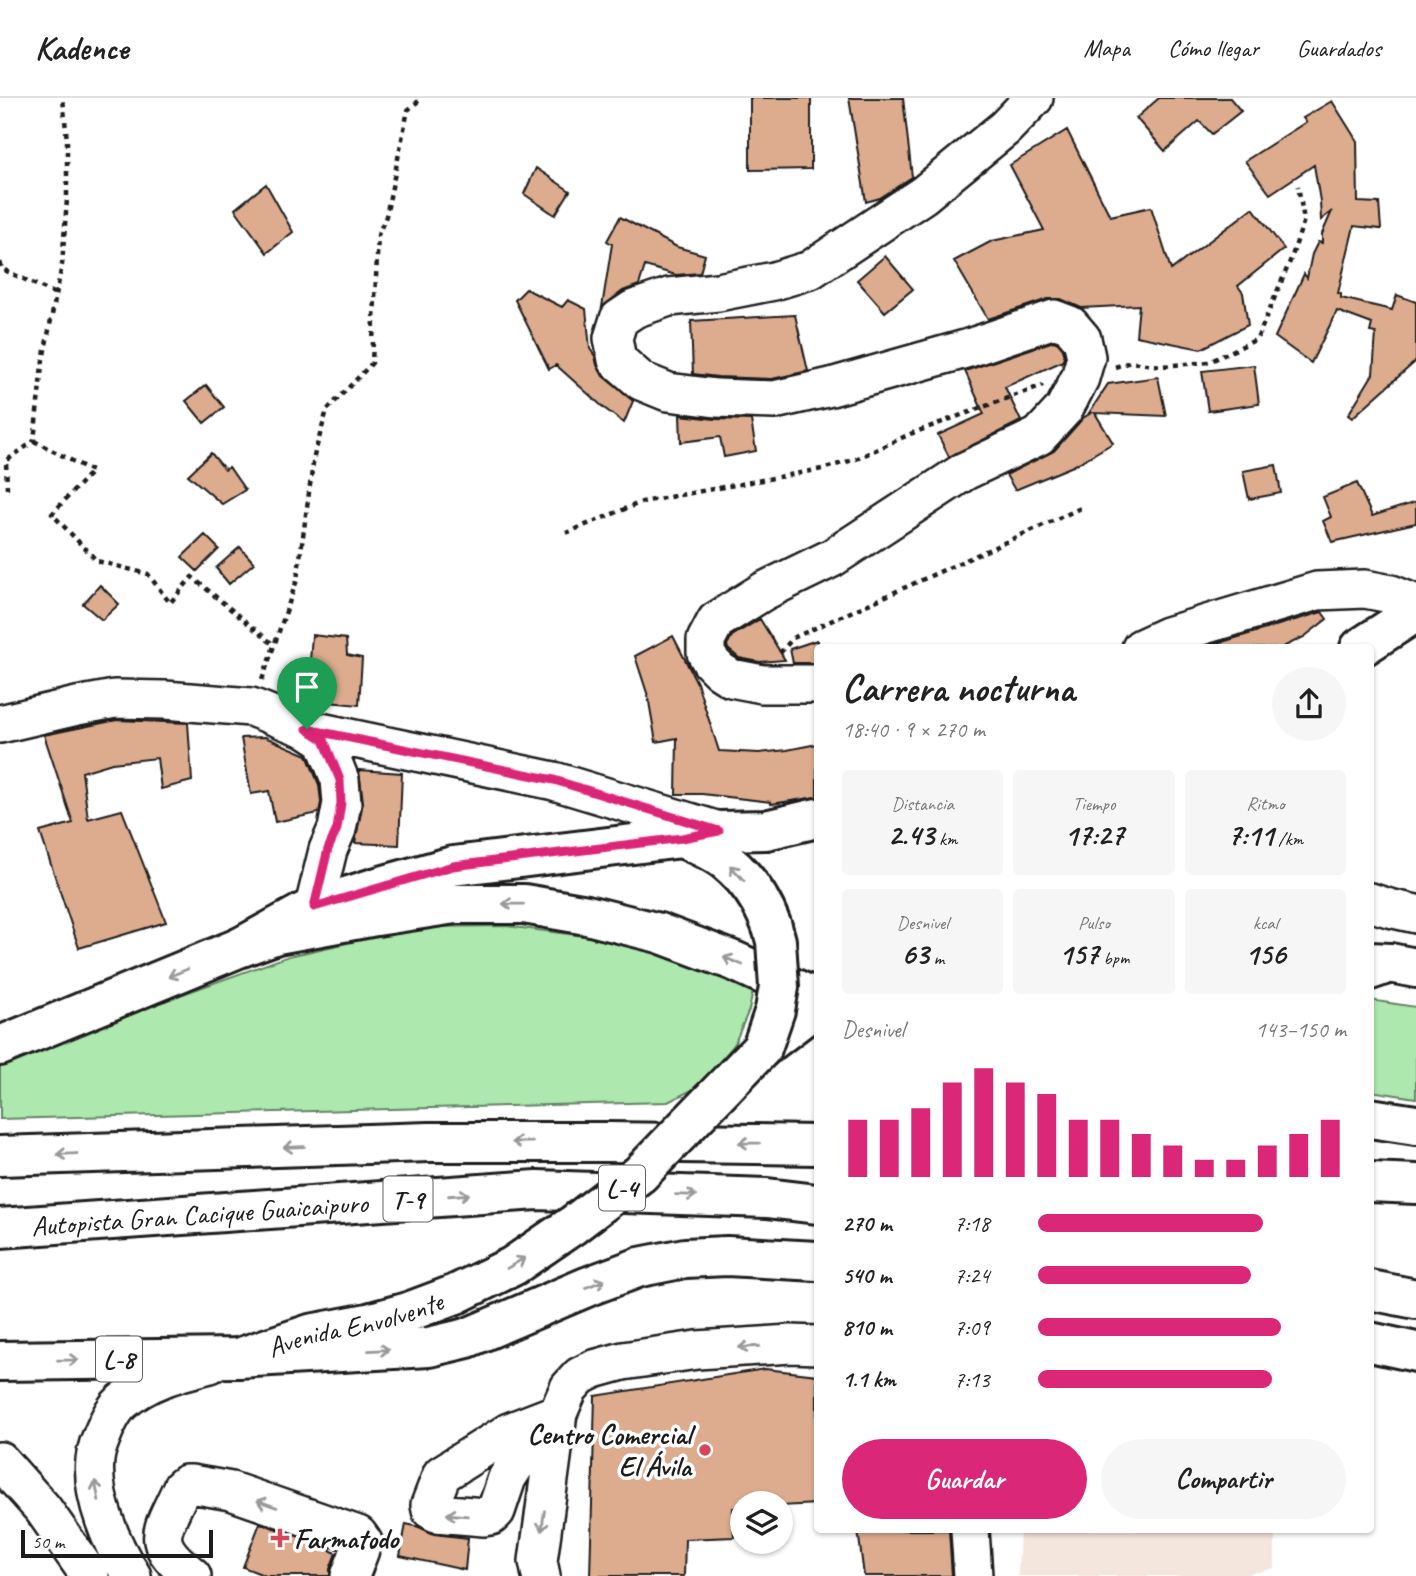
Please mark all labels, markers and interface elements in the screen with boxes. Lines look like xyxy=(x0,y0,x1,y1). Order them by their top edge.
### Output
text: Kadence xyxy=(35,27,128,69)
text: Mapa xyxy=(1083,33,1130,63)
text: Cómo llegar xyxy=(1168,33,1259,63)
text: Guardados xyxy=(1297,33,1381,63)
pin xyxy=(277,657,337,729)
text: Carrera nocturna xyxy=(842,665,1075,712)
button: share xyxy=(1272,667,1346,741)
icon: arrive xyxy=(288,668,326,706)
text: 18:40 · 9 × 270 m xyxy=(842,715,985,744)
text: Distancia xyxy=(891,792,954,816)
text: Tiempo xyxy=(1073,792,1115,816)
text: Ritmo xyxy=(1246,792,1285,816)
text: 2.43 xyxy=(888,816,934,854)
text: 17:27 xyxy=(1064,816,1124,854)
text: 7:11 xyxy=(1227,816,1274,854)
text: km xyxy=(934,827,957,851)
text: /km xyxy=(1274,827,1303,851)
one-way arrow xyxy=(729,864,745,882)
one-way arrow xyxy=(502,897,525,911)
text: Desnivel xyxy=(897,911,948,935)
text: Pulso xyxy=(1078,911,1110,935)
text: kcal xyxy=(1253,911,1278,935)
text: 63 xyxy=(901,935,929,973)
text: 157 xyxy=(1059,935,1099,973)
text: 156 xyxy=(1245,935,1286,973)
text: m xyxy=(929,946,944,970)
text: bpm xyxy=(1099,946,1129,970)
one-way arrow xyxy=(722,953,744,966)
one-way arrow xyxy=(167,967,189,980)
text: Desnivel xyxy=(842,1015,904,1044)
text: 143–150 m xyxy=(1255,1015,1346,1044)
one-way arrow xyxy=(510,1135,533,1149)
one-way arrow xyxy=(738,1136,761,1150)
one-way arrow xyxy=(283,1140,306,1153)
one-way arrow xyxy=(56,1148,79,1161)
road number: L-4 xyxy=(599,1166,645,1210)
road number: T-9 xyxy=(384,1176,432,1222)
street label: Autopista Gran Cacique Guaicaipuro xyxy=(30,1185,371,1244)
one-way arrow xyxy=(447,1189,470,1202)
one-way arrow xyxy=(675,1189,698,1202)
text: 270 m xyxy=(842,1209,892,1238)
text: 7:18 xyxy=(954,1209,990,1238)
one-way arrow xyxy=(506,1255,526,1269)
text: 540 m xyxy=(842,1261,891,1290)
text: 7:24 xyxy=(954,1261,990,1290)
one-way arrow xyxy=(583,1277,605,1289)
street label: Avenida Envolvente xyxy=(263,1283,449,1365)
text: 810 m xyxy=(842,1313,892,1342)
text: 7:09 xyxy=(954,1313,990,1342)
road number: L-8 xyxy=(96,1336,142,1382)
one-way arrow xyxy=(738,1341,761,1354)
one-way arrow xyxy=(367,1343,390,1356)
one-way arrow xyxy=(56,1353,79,1367)
text: 1.1 km xyxy=(842,1365,896,1394)
text: 7:13 xyxy=(954,1365,990,1394)
place label: Centro Comercial El Ávila xyxy=(527,1417,697,1484)
button: Guardar xyxy=(842,1439,1087,1519)
button: Compartir xyxy=(1101,1439,1346,1519)
marker: Centro Comercial El Ávila xyxy=(697,1442,713,1458)
one-way arrow xyxy=(90,1480,104,1503)
map controls xyxy=(730,1491,793,1554)
button: layers xyxy=(730,1491,793,1554)
one-way arrow xyxy=(256,1497,278,1509)
one-way arrow xyxy=(446,1508,469,1521)
one-way arrow xyxy=(536,1509,549,1532)
place label: Farmatodo xyxy=(294,1521,400,1556)
scale bar xyxy=(21,1527,214,1559)
text: 50 m xyxy=(32,1530,64,1554)
marker: Farmatodo xyxy=(272,1530,288,1546)

